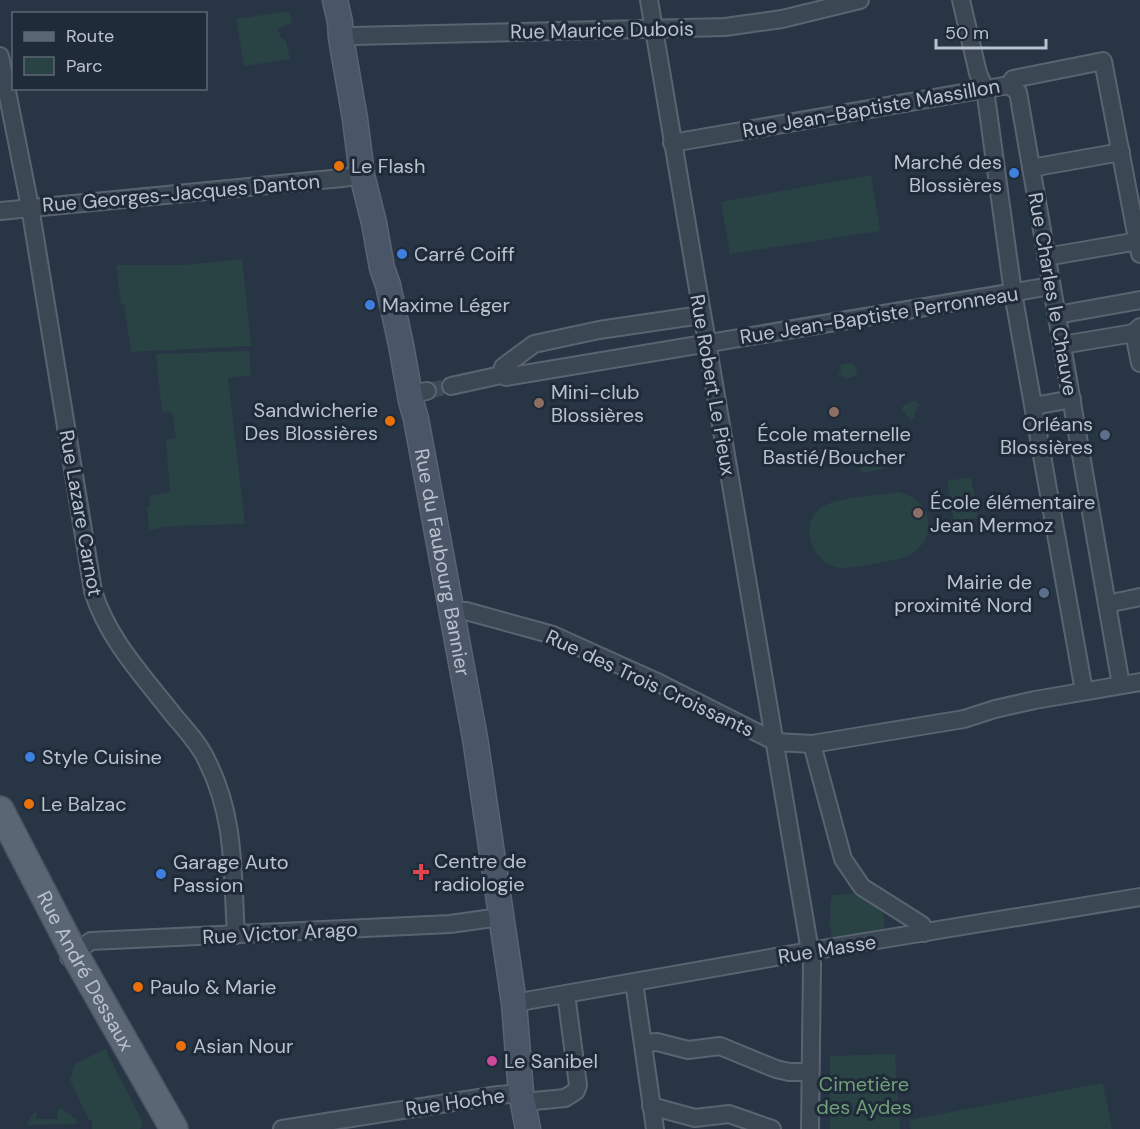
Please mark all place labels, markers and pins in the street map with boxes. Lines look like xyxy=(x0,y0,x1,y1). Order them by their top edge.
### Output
place label: Marché des Blossières xyxy=(894,149,1002,198)
place label: Le Flash xyxy=(351,153,425,179)
marker: Le Flash xyxy=(332,159,346,173)
marker: Marché des Blossières xyxy=(1007,166,1021,180)
place label: Carré Coiff xyxy=(414,241,515,267)
marker: Carré Coiff xyxy=(395,247,409,261)
place label: Maxime Léger xyxy=(382,292,510,318)
marker: Maxime Léger xyxy=(363,298,377,312)
place label: Mini-club Blossières xyxy=(551,379,644,428)
marker: Mini-club Blossières xyxy=(532,396,546,410)
place label: Sandwicherie Des Blossières xyxy=(244,397,378,446)
marker: École maternelle Bastié/Boucher xyxy=(827,405,841,419)
place label: Orléans Blossières xyxy=(1000,411,1093,460)
marker: Sandwicherie Des Blossières xyxy=(383,414,397,428)
place label: École maternelle Bastié/Boucher xyxy=(757,421,911,470)
marker: Orléans Blossières xyxy=(1098,428,1112,442)
place label: École élémentaire Jean Mermoz xyxy=(930,489,1095,538)
marker: École élémentaire Jean Mermoz xyxy=(911,506,925,520)
place label: Mairie de proximité Nord xyxy=(894,569,1032,618)
marker: Mairie de proximité Nord xyxy=(1037,586,1051,600)
place label: Style Cuisine xyxy=(42,744,162,770)
marker: Style Cuisine xyxy=(23,750,37,764)
place label: Le Balzac xyxy=(41,791,127,817)
marker: Le Balzac xyxy=(22,797,36,811)
place label: Centre de radiologie xyxy=(434,848,527,897)
place label: Garage Auto Passion xyxy=(173,849,289,898)
marker: Centre de radiologie xyxy=(412,863,430,881)
marker: Garage Auto Passion xyxy=(154,867,168,881)
place label: Paulo & Marie xyxy=(150,974,276,1000)
marker: Paulo & Marie xyxy=(131,980,145,994)
place label: Asian Nour xyxy=(193,1033,293,1059)
marker: Asian Nour xyxy=(174,1039,188,1053)
place label: Le Sanibel xyxy=(504,1048,598,1074)
marker: Le Sanibel xyxy=(485,1054,499,1068)

